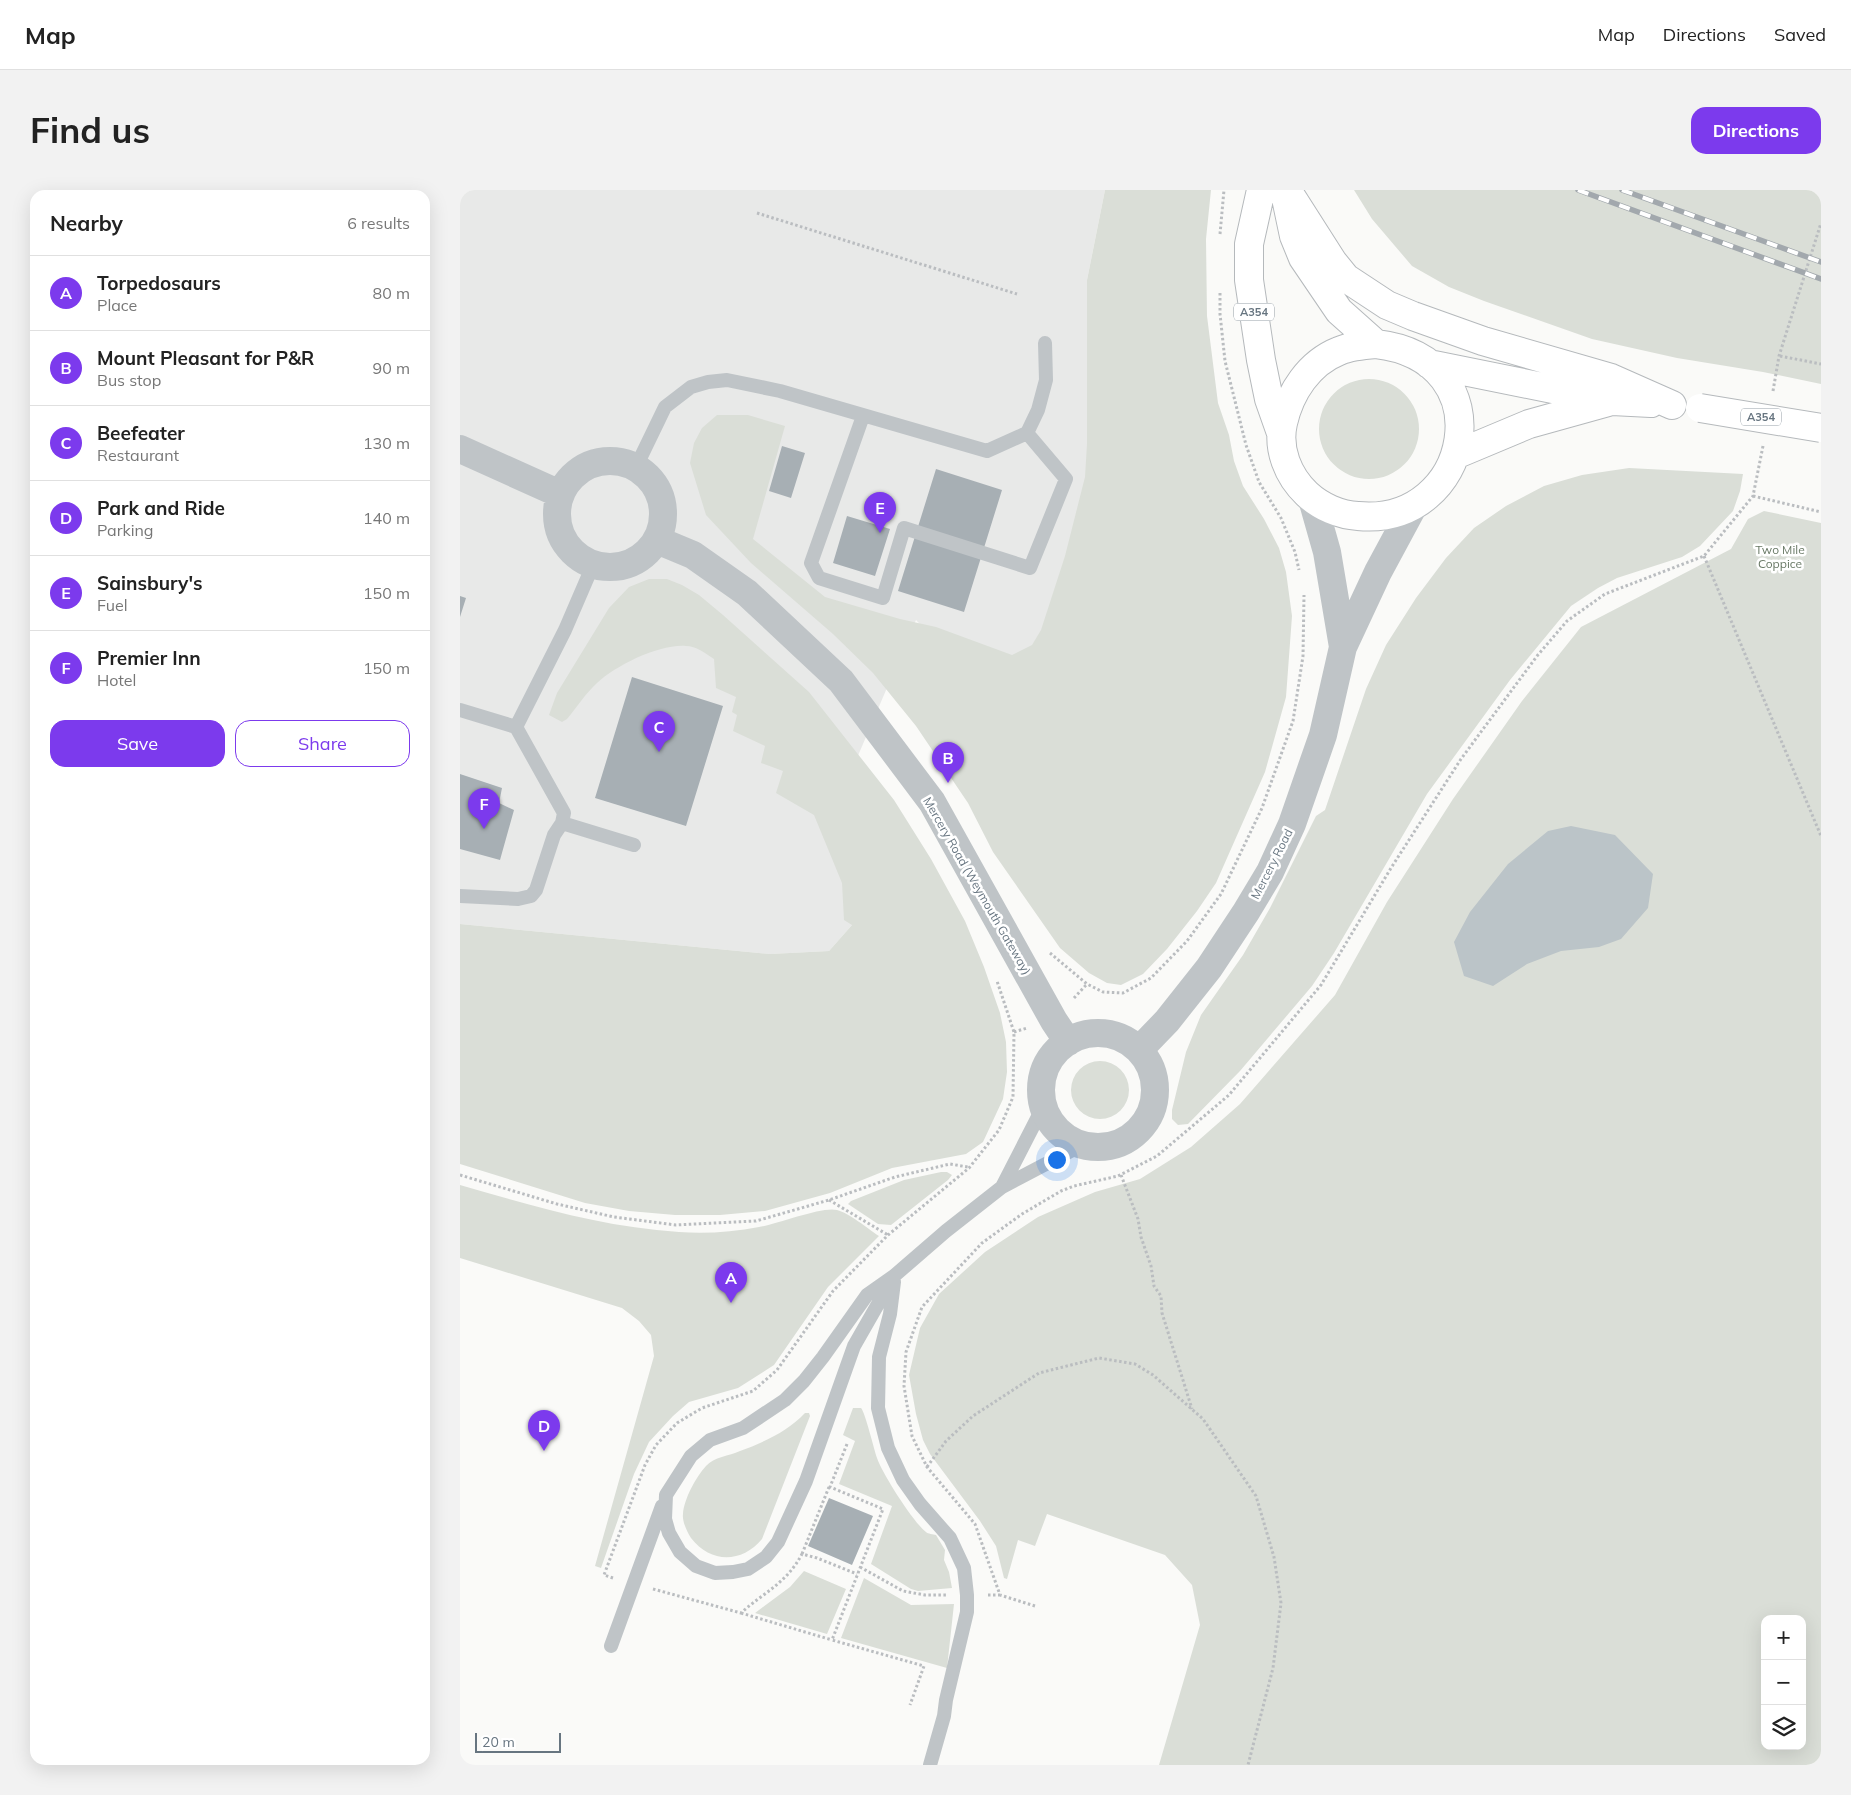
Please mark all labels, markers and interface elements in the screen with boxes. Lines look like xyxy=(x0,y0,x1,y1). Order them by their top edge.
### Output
text: Map xyxy=(25,20,76,50)
text: Map xyxy=(1598,23,1635,46)
text: Directions xyxy=(1663,23,1746,46)
text: Saved xyxy=(1774,23,1826,46)
button: Directions xyxy=(1691,107,1821,154)
text: Find us xyxy=(30,108,150,152)
text: Nearby xyxy=(50,210,123,236)
text: 6 results xyxy=(347,213,410,233)
text: Torpedosaurs xyxy=(97,271,221,295)
text: A xyxy=(60,283,72,303)
text: 80 m xyxy=(373,283,410,303)
text: Place xyxy=(97,295,137,315)
road number: A354 xyxy=(1234,304,1274,320)
text: Mount Pleasant for P&R xyxy=(97,346,314,370)
text: B xyxy=(60,358,72,378)
text: 90 m xyxy=(373,358,410,378)
text: Bus stop xyxy=(97,370,161,390)
road number: A354 xyxy=(1741,408,1781,426)
text: Beefeater xyxy=(97,421,185,445)
text: C xyxy=(61,433,71,453)
text: 130 m xyxy=(363,433,410,453)
text: Restaurant xyxy=(97,445,179,465)
pin: E xyxy=(864,492,896,533)
text: Park and Ride xyxy=(97,496,225,520)
text: D xyxy=(60,508,72,528)
text: 140 m xyxy=(363,508,410,528)
text: Parking xyxy=(97,520,154,540)
park label: Two Mile Coppice xyxy=(1755,542,1805,571)
text: Sainsbury's xyxy=(97,571,203,595)
text: E xyxy=(61,583,71,603)
text: 150 m xyxy=(363,583,410,603)
text: Fuel xyxy=(97,595,128,615)
text: Premier Inn xyxy=(97,646,201,670)
text: F xyxy=(61,658,71,678)
text: 150 m xyxy=(363,658,410,678)
text: Hotel xyxy=(97,670,136,690)
pin: C xyxy=(643,711,675,752)
button: Save xyxy=(50,720,225,767)
button: Share xyxy=(235,720,410,767)
pin: B xyxy=(932,742,964,783)
pin: F xyxy=(468,788,500,829)
street label: Mercery Road (Weymouth Gateway) xyxy=(920,794,1035,977)
street label: Mercery Road xyxy=(1247,826,1296,902)
your location xyxy=(1044,1147,1070,1173)
pin: A xyxy=(715,1262,747,1303)
pin: D xyxy=(528,1410,560,1451)
map controls xyxy=(1761,1615,1806,1750)
button: + xyxy=(1761,1615,1806,1660)
button: − xyxy=(1761,1660,1806,1705)
button: layers xyxy=(1761,1705,1806,1750)
scale bar xyxy=(475,1730,561,1753)
text: 20 m xyxy=(482,1733,515,1751)

